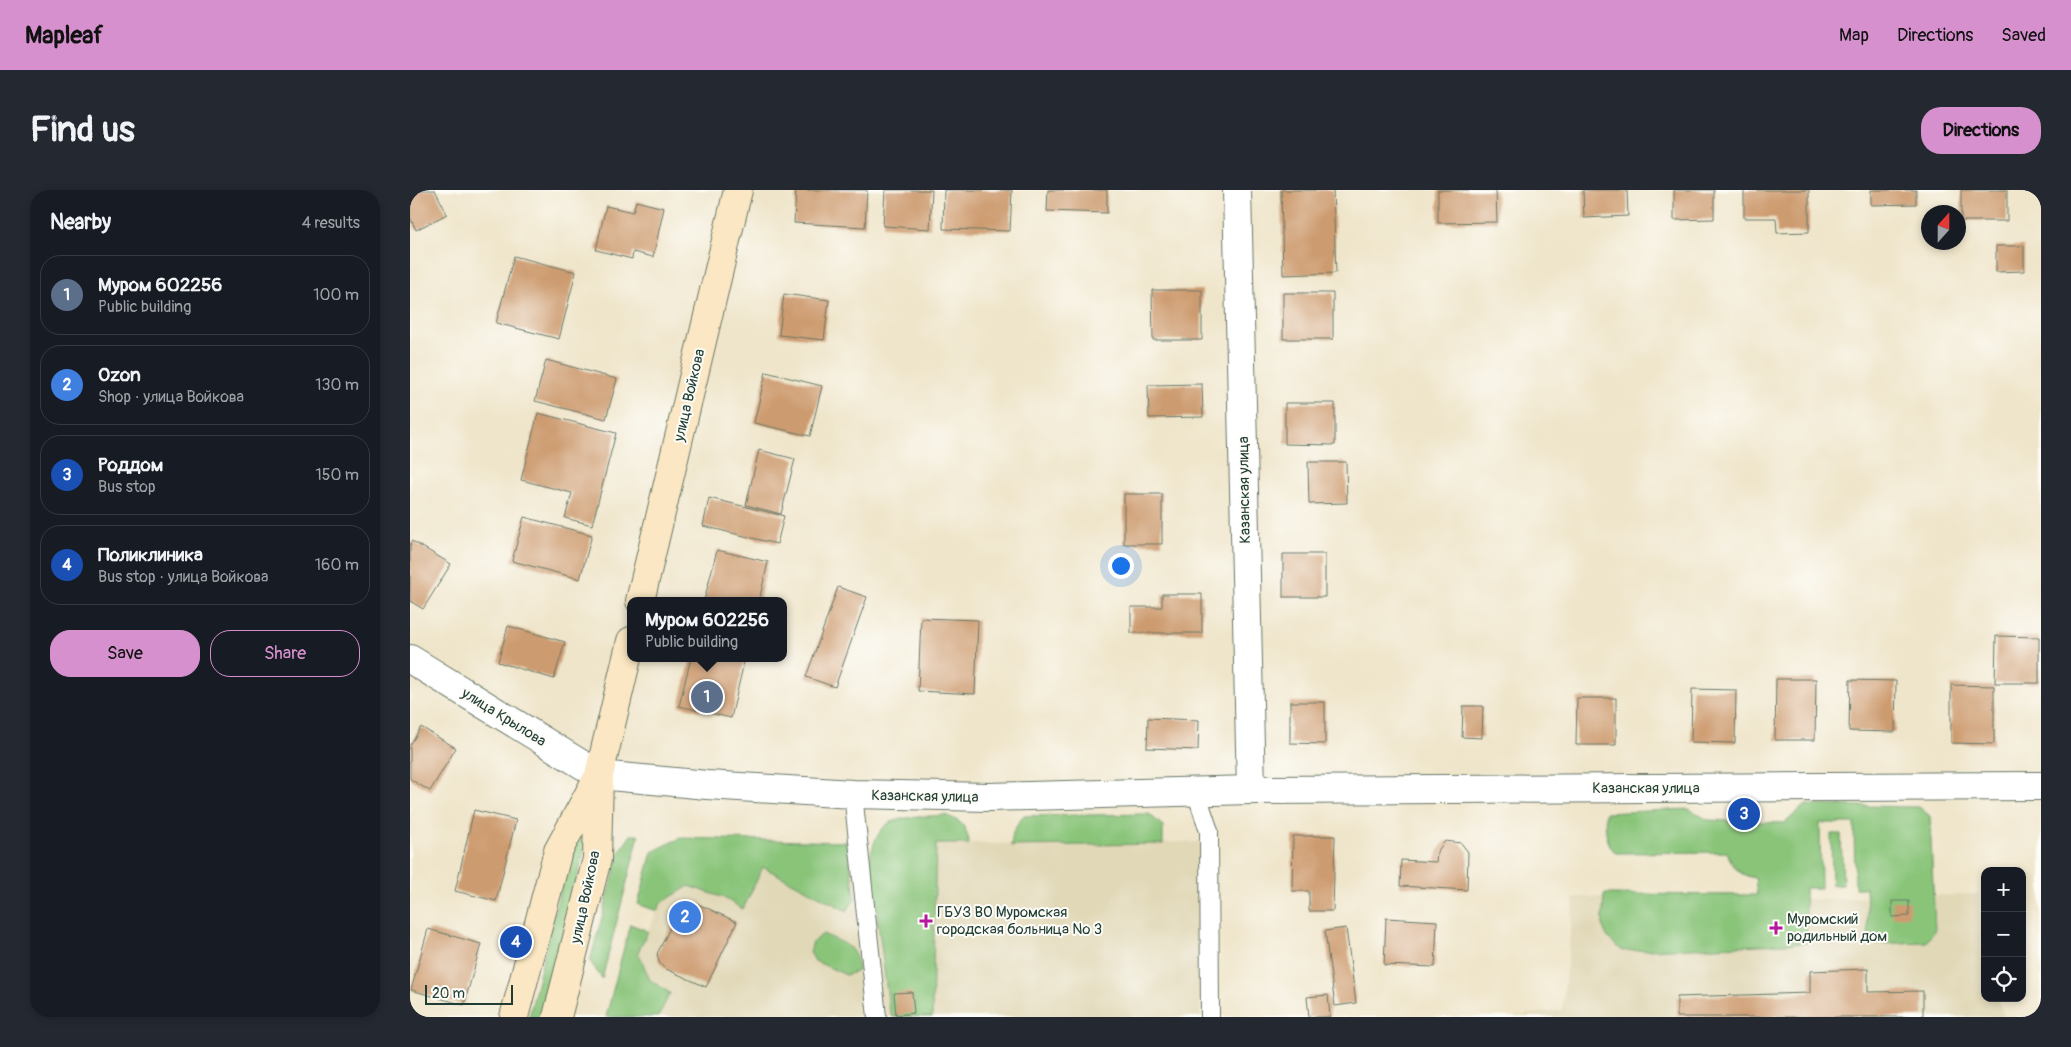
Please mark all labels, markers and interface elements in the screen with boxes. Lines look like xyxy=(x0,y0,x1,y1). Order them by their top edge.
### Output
text: Mapleaf xyxy=(25,21,103,50)
text: Map xyxy=(1839,24,1869,47)
text: Directions xyxy=(1897,24,1973,47)
text: Saved xyxy=(2001,24,2046,47)
button: Directions xyxy=(1921,107,2041,154)
text: Find us xyxy=(30,108,135,152)
north arrow xyxy=(1921,205,1966,250)
text: Nearby xyxy=(50,209,111,236)
text: 4 results xyxy=(302,213,360,233)
text: Муром 602256 xyxy=(98,273,222,297)
text: 1 xyxy=(64,285,70,305)
text: 100 m xyxy=(313,285,359,305)
text: Public building xyxy=(98,297,191,317)
street label: улица Войкова xyxy=(669,347,709,444)
text: Ozon xyxy=(98,363,141,387)
text: 2 xyxy=(63,375,71,395)
text: 130 m xyxy=(315,375,359,395)
text: Shop · улица Войкова xyxy=(98,387,244,407)
street label: Казанская улица xyxy=(1234,436,1255,544)
text: Роддом xyxy=(98,453,163,477)
text: 3 xyxy=(63,465,71,485)
text: 150 m xyxy=(315,465,359,485)
text: Bus stop xyxy=(98,477,156,497)
text: Поликлиника xyxy=(98,543,203,567)
your location xyxy=(1108,553,1134,579)
text: 4 xyxy=(62,555,72,575)
text: 160 m xyxy=(315,555,359,575)
text: Bus stop · улица Войкова xyxy=(98,567,269,587)
popup xyxy=(627,597,787,662)
text: Муром 602256 xyxy=(645,608,769,632)
button: Save xyxy=(50,630,200,677)
button: Share xyxy=(210,630,360,677)
text: Public building xyxy=(645,632,738,652)
pin: 1 xyxy=(691,678,723,716)
street label: улица Крылова xyxy=(457,683,550,751)
street label: Казанская улица xyxy=(1592,779,1700,798)
street label: Казанская улица xyxy=(871,786,979,807)
pin: 3 xyxy=(1728,795,1760,833)
street label: улица Войкова xyxy=(566,849,605,946)
map controls xyxy=(1981,867,2026,1002)
button: + xyxy=(1981,867,2026,912)
pin: 2 xyxy=(669,898,701,936)
place label: ГБУЗ ВО Муромская городская больница № 3 xyxy=(937,903,1102,939)
place label: Муромский родильный дом xyxy=(1787,910,1887,946)
button: − xyxy=(1981,912,2026,957)
marker: ГБУЗ ВО Муромская городская больница № 3 xyxy=(919,914,933,928)
marker: Муромский родильный дом xyxy=(1769,921,1783,935)
pin: 4 xyxy=(500,923,532,961)
button: locate xyxy=(1981,957,2026,1002)
scale bar xyxy=(425,982,512,1005)
text: 20 m xyxy=(432,985,465,1002)

